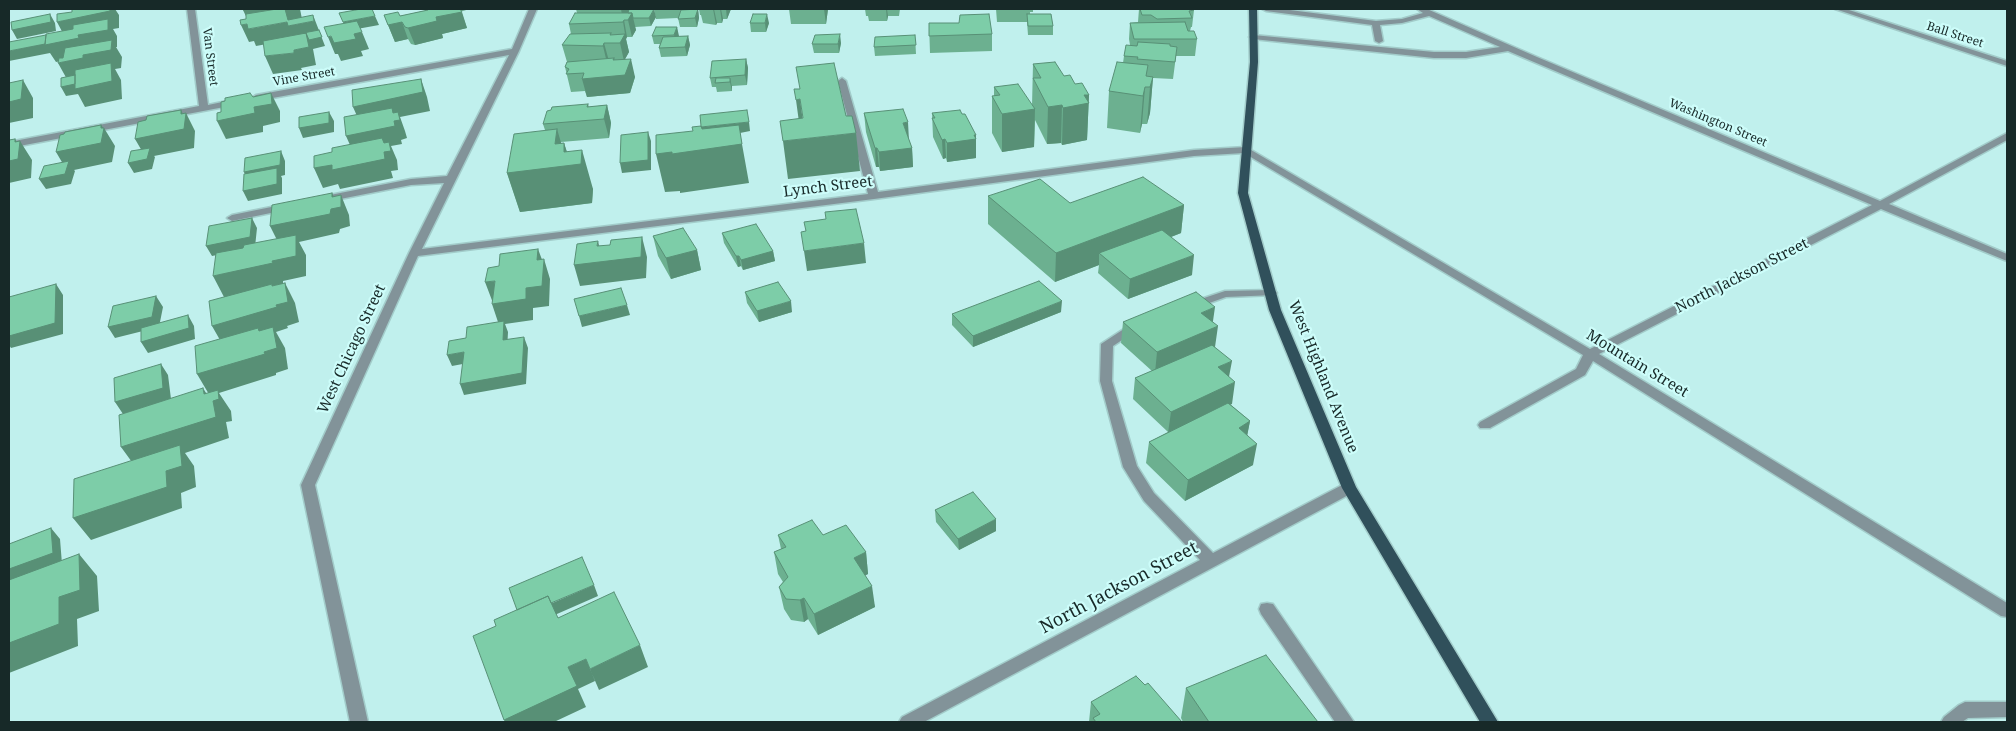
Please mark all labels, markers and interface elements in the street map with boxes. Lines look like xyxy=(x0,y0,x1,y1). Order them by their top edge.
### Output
street label: Ball Street xyxy=(1925,19,1985,51)
street label: Van Street xyxy=(199,27,221,87)
street label: Vine Street xyxy=(272,64,336,90)
street label: Washington Street xyxy=(1667,96,1769,150)
street label: Lynch Street xyxy=(782,173,874,201)
street label: North Jackson Street xyxy=(1673,235,1811,317)
street label: West Chicago Street xyxy=(314,281,390,417)
street label: West Highland Avenue xyxy=(1284,298,1362,456)
street label: Mountain Street xyxy=(1583,326,1691,402)
street label: North Jackson Street xyxy=(1036,537,1202,639)

